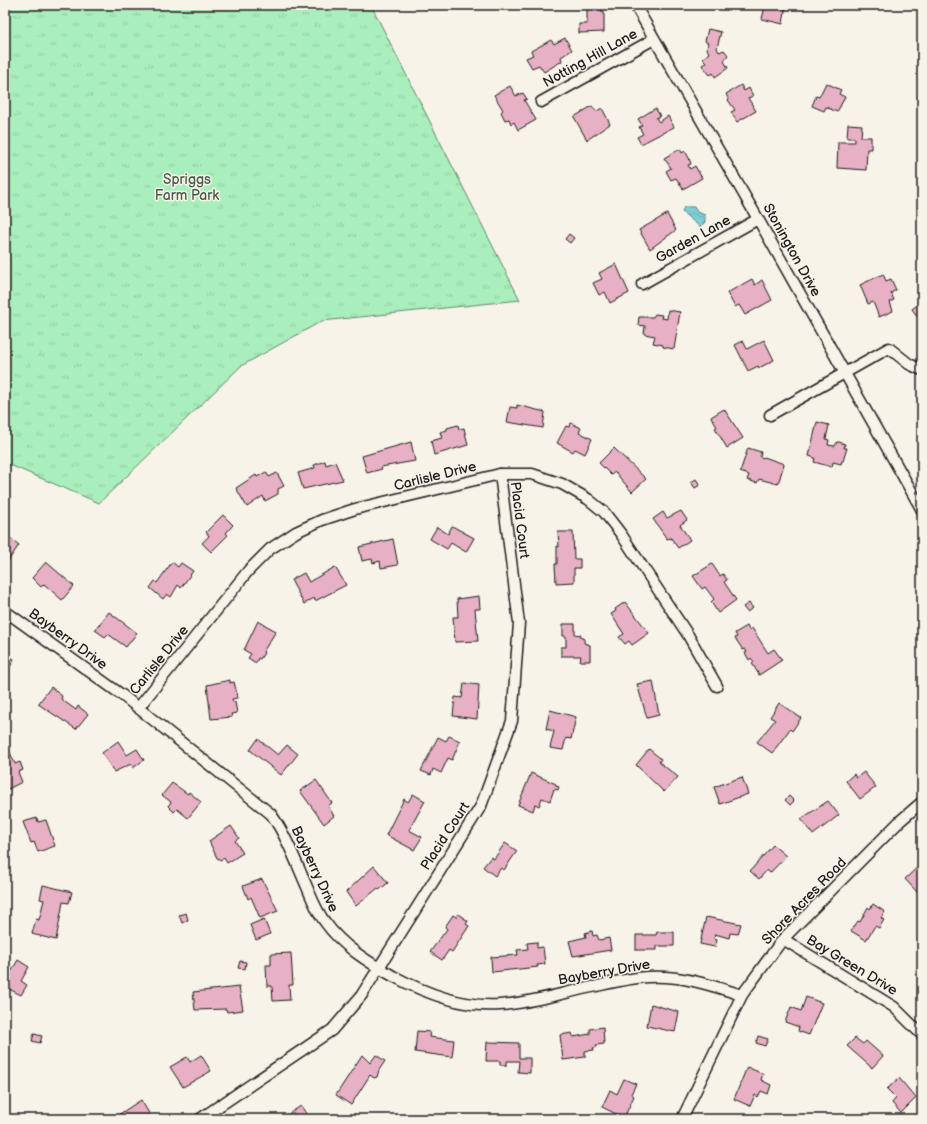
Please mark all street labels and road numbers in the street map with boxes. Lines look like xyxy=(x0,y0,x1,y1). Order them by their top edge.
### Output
street label: Notting Hill Lane xyxy=(540,25,640,91)
street label: Stonington Drive xyxy=(759,200,825,300)
street label: Garden Lane xyxy=(653,211,733,267)
street label: Carlisle Drive xyxy=(392,458,478,494)
street label: Placid Court xyxy=(507,481,533,560)
street label: Bayberry Drive xyxy=(25,605,111,673)
street label: Carlisle Drive xyxy=(126,622,192,698)
street label: Placid Court xyxy=(417,798,474,873)
street label: Bayberry Drive xyxy=(288,823,342,915)
street label: Shore Acres Road xyxy=(758,854,850,948)
street label: Bay Green Drive xyxy=(803,931,901,999)
street label: Bayberry Drive xyxy=(557,956,651,988)

